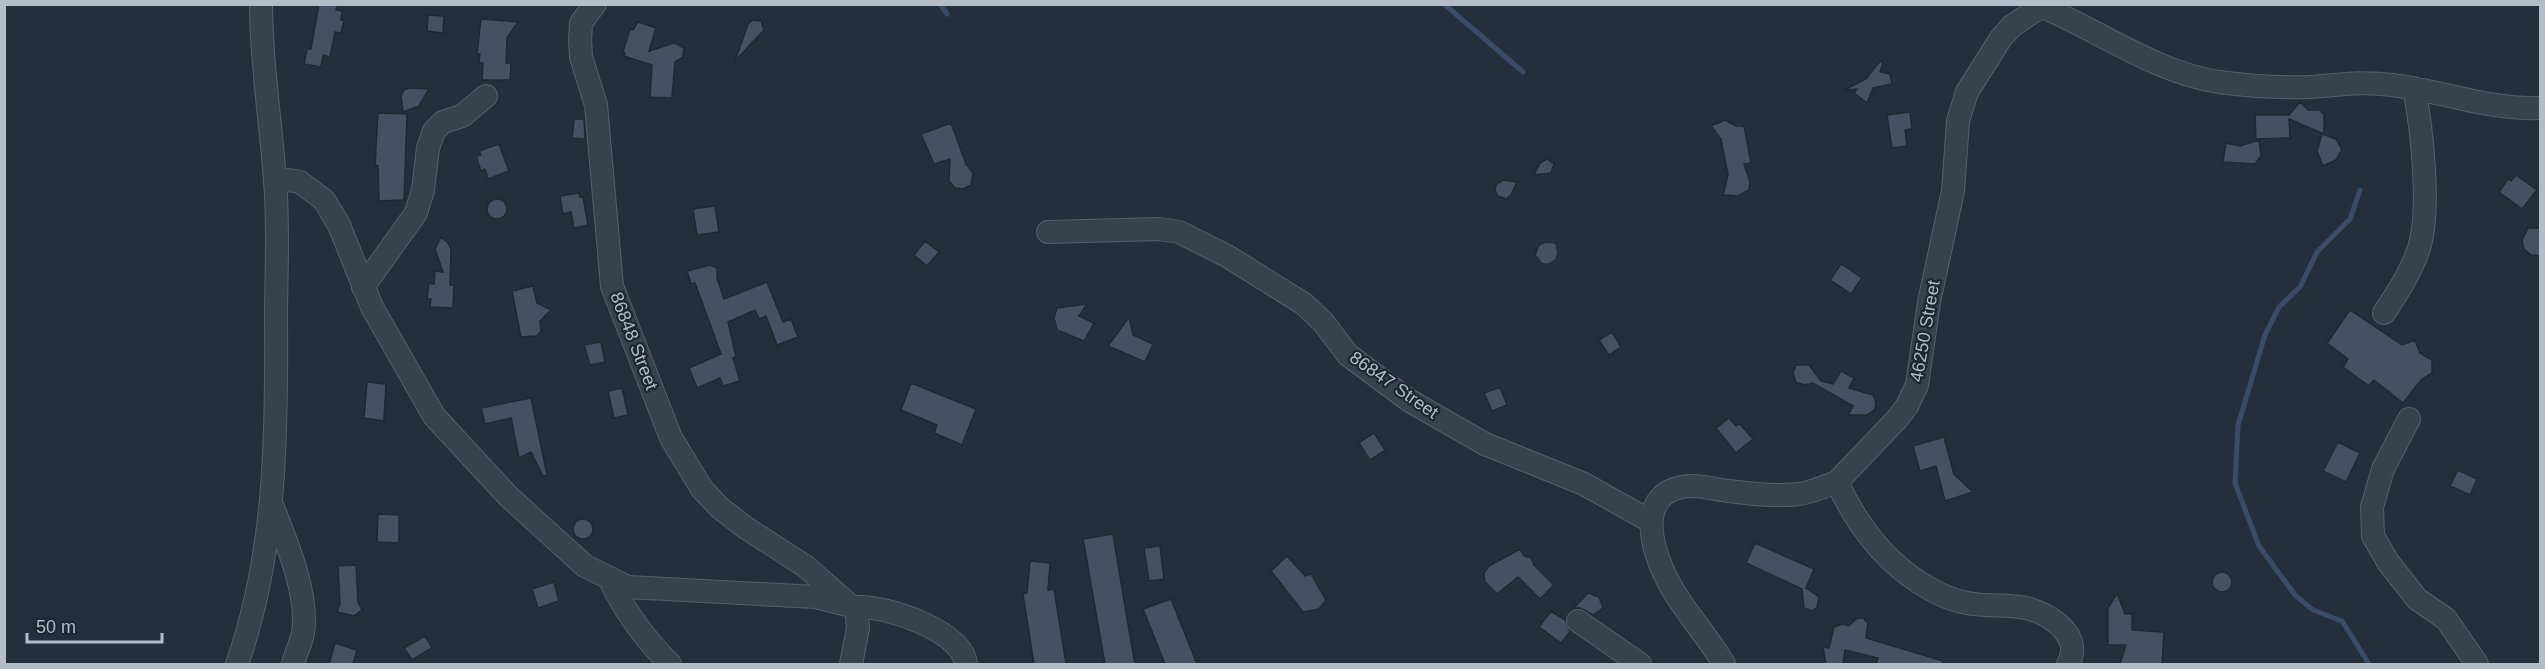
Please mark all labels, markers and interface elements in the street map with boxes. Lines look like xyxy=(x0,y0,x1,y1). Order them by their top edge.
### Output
street label: 46250 Street xyxy=(1906,279,1944,383)
street label: 86848 Street xyxy=(606,289,662,393)
street label: 86847 Street xyxy=(1346,347,1442,423)
scale bar xyxy=(27,606,162,644)
text: 50 m xyxy=(36,617,76,637)

